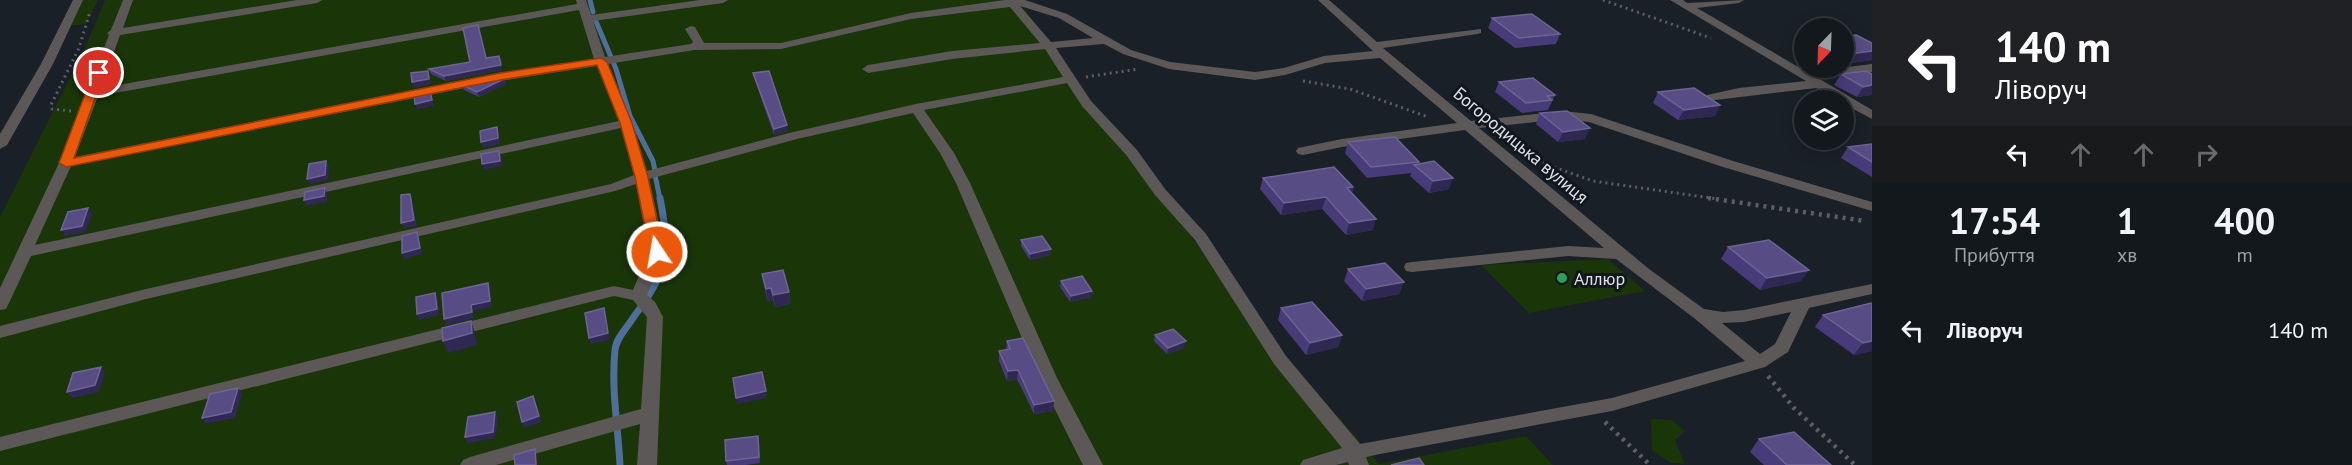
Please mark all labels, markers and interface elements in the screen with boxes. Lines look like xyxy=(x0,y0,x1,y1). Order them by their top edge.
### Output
north arrow xyxy=(1794,18,1854,78)
map controls xyxy=(1794,18,1854,150)
text: 140 m xyxy=(1995,19,2111,74)
icon: left xyxy=(1896,24,1974,102)
pin xyxy=(73,47,124,98)
icon: arrive xyxy=(82,56,115,89)
text: Ліворуч xyxy=(1995,72,2087,106)
street label: Богородицька вулиця xyxy=(1449,82,1593,208)
button: layers xyxy=(1794,90,1854,150)
icon: left xyxy=(2001,138,2034,171)
icon: ahead xyxy=(2064,138,2097,171)
icon: ahead xyxy=(2127,138,2160,171)
icon: right xyxy=(2190,138,2223,171)
text: 17:54 xyxy=(1949,197,2040,244)
text: 1 xyxy=(2117,197,2137,244)
text: 400 xyxy=(2214,197,2275,244)
position arrow xyxy=(625,220,689,284)
text: Прибуття xyxy=(1954,242,2035,268)
text: хв xyxy=(2117,242,2137,268)
text: m xyxy=(2236,242,2253,268)
place label: Аллюр xyxy=(1574,267,1625,290)
marker: Аллюр xyxy=(1555,271,1569,285)
icon: left xyxy=(1896,314,1929,347)
text: Ліворуч xyxy=(1947,316,2023,344)
text: 140 m xyxy=(2268,316,2328,344)

